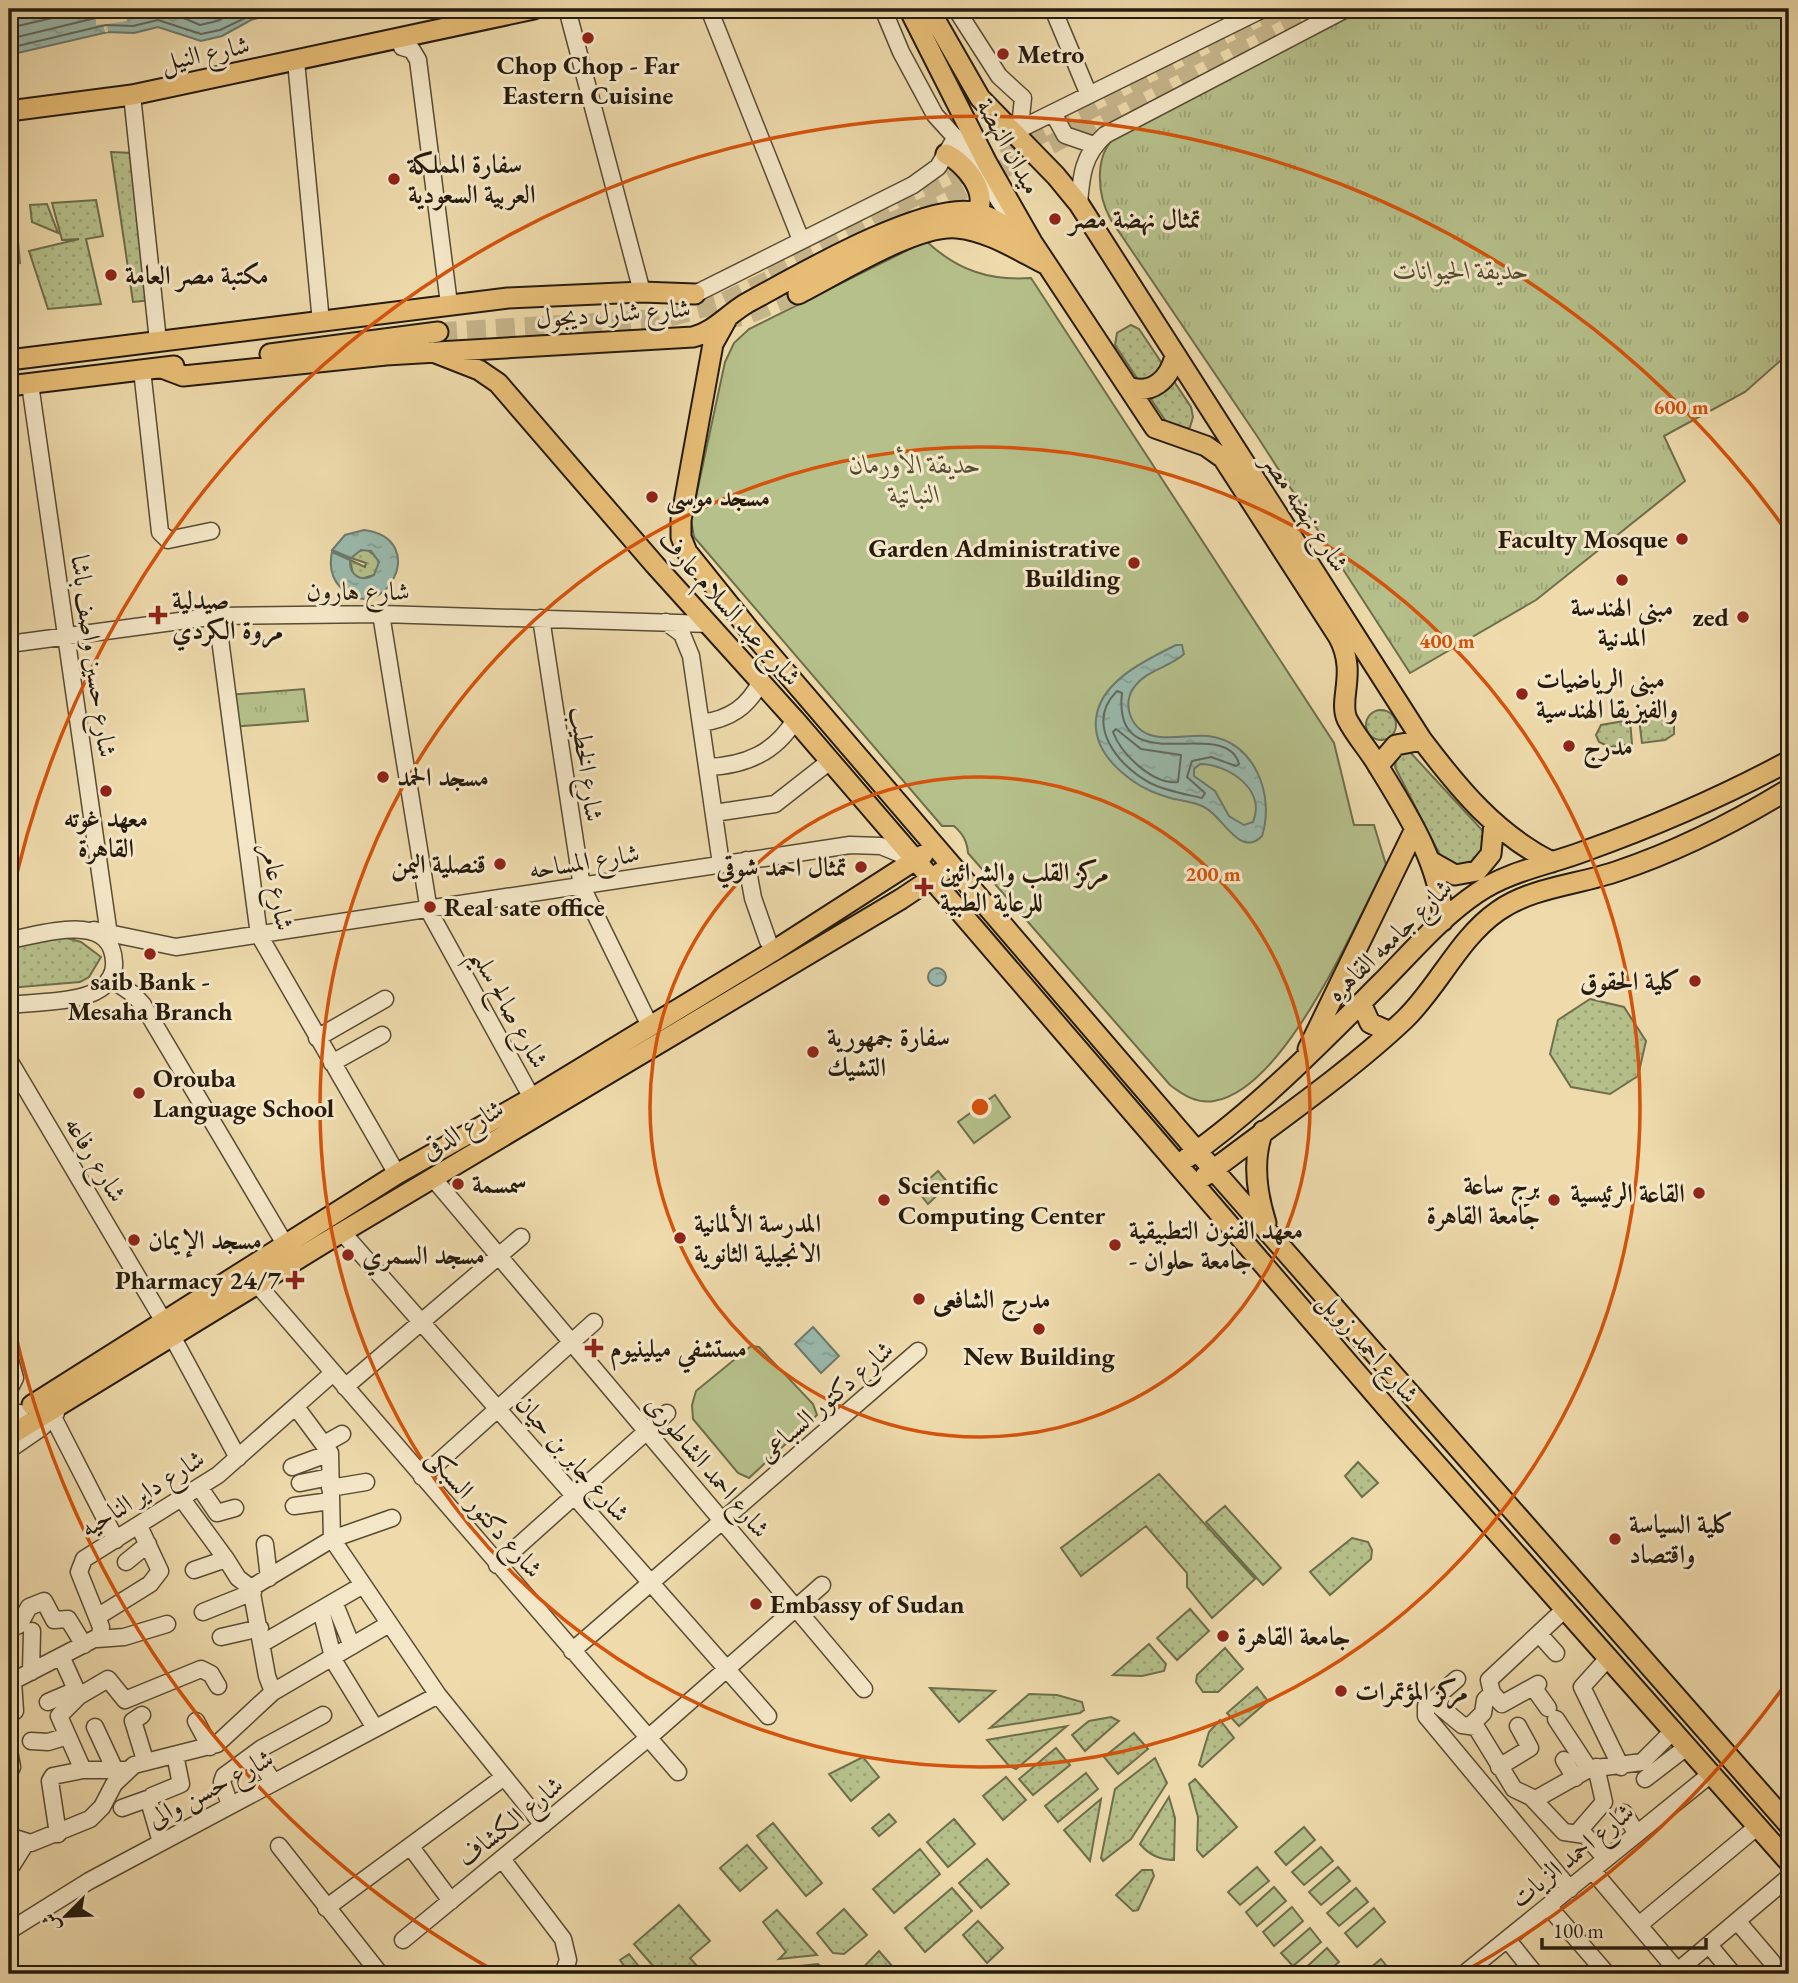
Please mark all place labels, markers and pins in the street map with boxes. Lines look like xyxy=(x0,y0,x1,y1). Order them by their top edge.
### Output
marker: Chop Chop - Far Eastern Cuisine xyxy=(580,30,596,46)
place label: Metro xyxy=(1017,37,1084,71)
marker: Metro xyxy=(995,46,1011,62)
place label: Chop Chop - Far Eastern Cuisine xyxy=(496,48,680,112)
place label: سفارة المملكة العربية السعودية xyxy=(406,147,536,211)
marker: سفارة المملكة العربية السعودية xyxy=(386,171,402,187)
place label: تمثال نهضة مصر xyxy=(1066,202,1201,237)
marker: تمثال نهضة مصر xyxy=(1047,211,1063,227)
place label: مكتبة مصر العامة xyxy=(125,258,269,293)
marker: مكتبة مصر العامة xyxy=(103,267,119,283)
place label: مسجد موسى xyxy=(666,480,770,515)
marker: مسجد موسى xyxy=(644,489,660,505)
place label: Faculty Mosque xyxy=(1498,522,1668,556)
place label: Garden Administrative Building xyxy=(868,531,1121,595)
marker: Faculty Mosque xyxy=(1674,531,1690,547)
marker: Garden Administrative Building xyxy=(1126,555,1142,571)
marker: مبنى الهندسة المدنية xyxy=(1614,572,1630,588)
place label: صيدلية مروة الكردي xyxy=(172,583,283,652)
place label: مبنى الهندسة المدنية xyxy=(1571,590,1673,654)
place label: zed xyxy=(1692,600,1730,634)
marker: صيدلية مروة الكردي xyxy=(150,607,166,623)
marker: zed xyxy=(1735,609,1751,625)
place label: مبنى الرياضيات والفيزيقا الهندسية xyxy=(1536,662,1678,726)
marker: مبنى الرياضيات والفيزيقا الهندسية xyxy=(1514,686,1530,702)
place label: مدرج xyxy=(1583,729,1633,769)
marker: مدرج xyxy=(1561,738,1577,754)
place label: مسجد الحمد xyxy=(397,760,489,794)
marker: مسجد الحمد xyxy=(375,769,391,785)
marker: معهد غوته القاهرة xyxy=(98,783,114,799)
place label: معهد غوته القاهرة xyxy=(64,801,148,865)
place label: قنصلية اليمن xyxy=(391,847,486,882)
place label: تمثال احمد شوقي xyxy=(715,850,847,889)
place label: مركز القلب والشرائين للرعاية الطبية xyxy=(940,855,1109,919)
marker: قنصلية اليمن xyxy=(492,856,508,872)
marker: تمثال احمد شوقي xyxy=(853,859,869,875)
marker: مركز القلب والشرائين للرعاية الطبية xyxy=(914,877,934,897)
place label: Real sate office xyxy=(444,890,605,924)
marker: Real sate office xyxy=(422,899,438,915)
marker: saib Bank - Mesaha Branch xyxy=(142,946,158,962)
place label: saib Bank - Mesaha Branch xyxy=(67,964,233,1028)
place label: كلية الحقوق xyxy=(1580,964,1681,998)
marker: كلية الحقوق xyxy=(1687,973,1703,989)
place label: سفارة جمهورية التشيك xyxy=(827,1020,950,1084)
marker: سفارة جمهورية التشيك xyxy=(805,1044,821,1060)
place label: Orouba Language School xyxy=(153,1061,334,1125)
marker: Orouba Language School xyxy=(131,1085,147,1101)
centre of rings xyxy=(968,1095,992,1119)
place label: سمسمة xyxy=(472,1167,527,1201)
place label: Scientific Computing Center xyxy=(898,1168,1106,1232)
place label: برج ساعة جامعة القاهرة xyxy=(1426,1168,1540,1232)
marker: سمسمة xyxy=(450,1176,466,1192)
place label: القاعة الرئيسية xyxy=(1570,1176,1685,1210)
marker: القاعة الرئيسية xyxy=(1691,1185,1707,1201)
marker: Scientific Computing Center xyxy=(876,1192,892,1208)
marker: برج ساعة جامعة القاهرة xyxy=(1546,1192,1562,1208)
place label: المدرسة الألمانية الانجيلية الثانوية xyxy=(694,1204,821,1270)
place label: معهد الفنون التطبيقية - جامعة حلوان xyxy=(1129,1213,1303,1277)
place label: مسجد الإيمان xyxy=(148,1223,262,1258)
marker: المدرسة الألمانية الانجيلية الثانوية xyxy=(672,1230,688,1246)
marker: مسجد الإيمان xyxy=(126,1232,142,1248)
marker: معهد الفنون التطبيقية - جامعة حلوان xyxy=(1107,1237,1123,1253)
place label: مسجد السمري xyxy=(362,1238,485,1277)
marker: مسجد السمري xyxy=(340,1247,356,1263)
place label: Pharmacy 24/7 xyxy=(115,1263,281,1297)
marker: Pharmacy 24/7 xyxy=(287,1272,303,1288)
place label: مدرج الشافعى xyxy=(933,1282,1051,1322)
marker: مدرج الشافعى xyxy=(911,1291,927,1307)
marker: New Building xyxy=(1031,1321,1047,1337)
place label: مستشفي ميلينيوم xyxy=(610,1331,747,1374)
marker: مستشفي ميلينيوم xyxy=(584,1338,604,1358)
place label: New Building xyxy=(963,1339,1116,1373)
place label: كلية السياسة واقتصاد xyxy=(1629,1507,1733,1571)
marker: كلية السياسة واقتصاد xyxy=(1607,1531,1623,1547)
place label: Embassy of Sudan xyxy=(770,1587,965,1621)
marker: Embassy of Sudan xyxy=(748,1596,764,1612)
place label: جامعة القاهرة xyxy=(1237,1619,1351,1653)
marker: جامعة القاهرة xyxy=(1215,1628,1231,1644)
place label: مركز المؤتمرات xyxy=(1355,1674,1468,1710)
marker: مركز المؤتمرات xyxy=(1333,1683,1349,1699)

